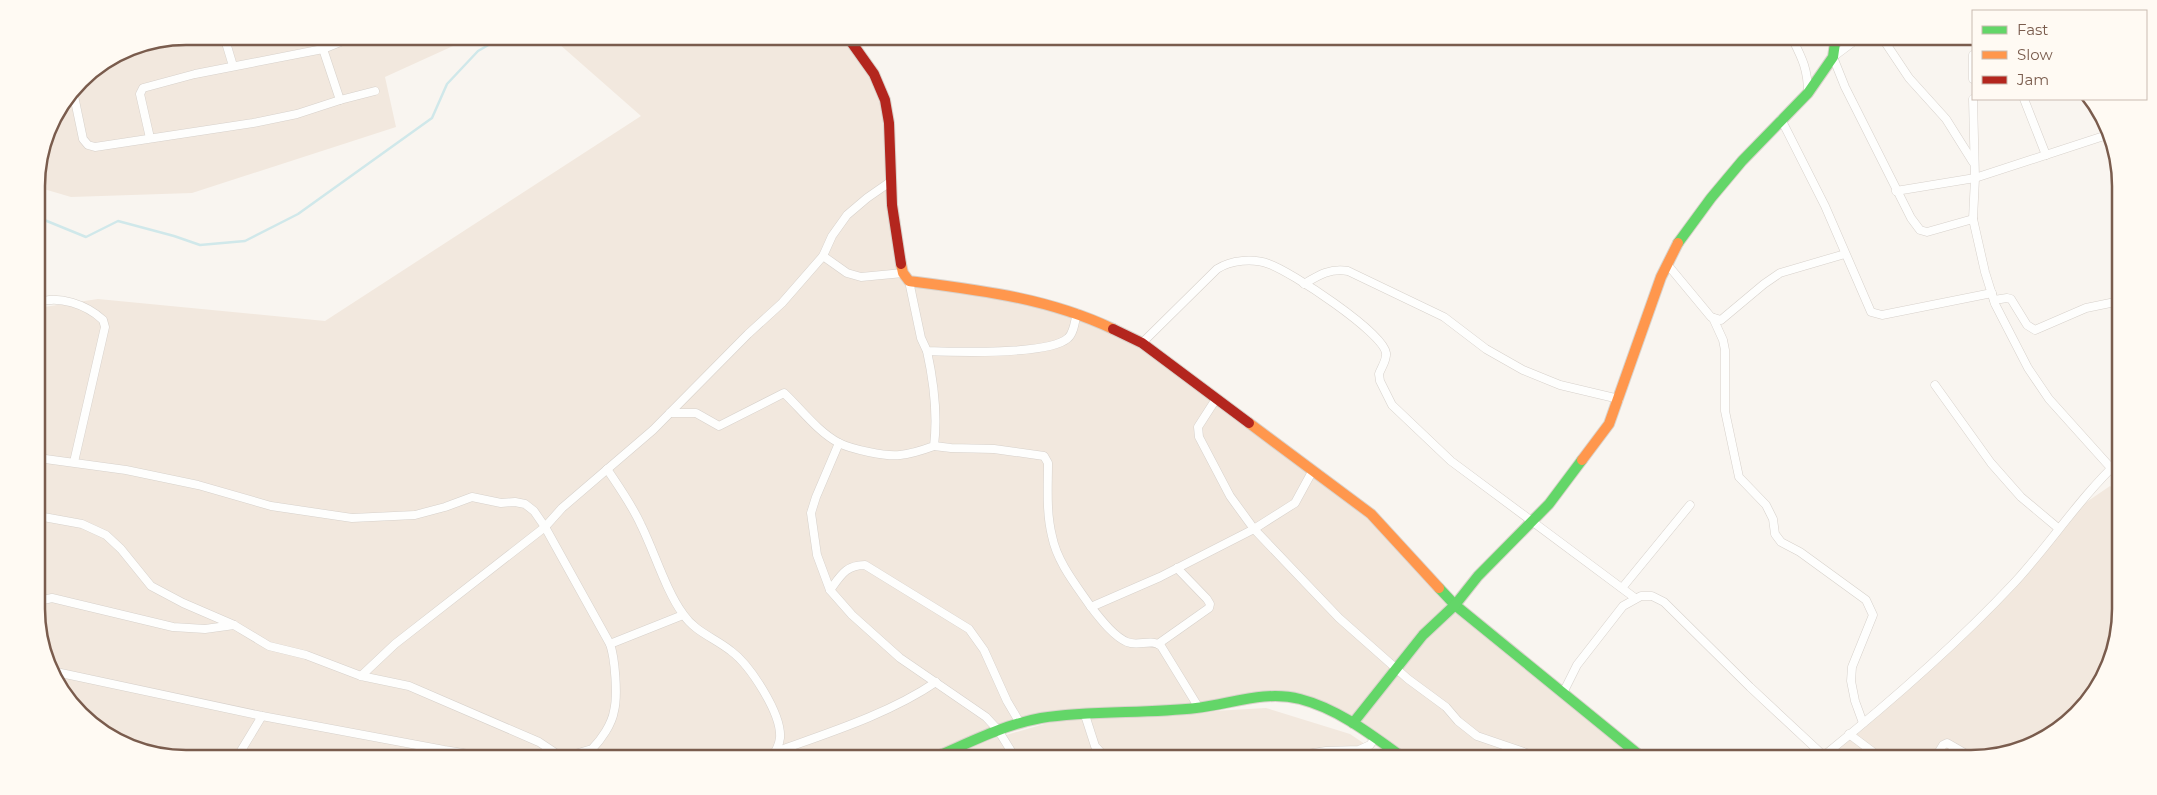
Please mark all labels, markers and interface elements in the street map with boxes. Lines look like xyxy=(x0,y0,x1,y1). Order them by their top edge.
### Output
legend xyxy=(1972,10,2147,100)
text: Fast xyxy=(2017,20,2048,39)
text: Slow xyxy=(2017,45,2053,64)
text: Jam xyxy=(2016,70,2049,89)

